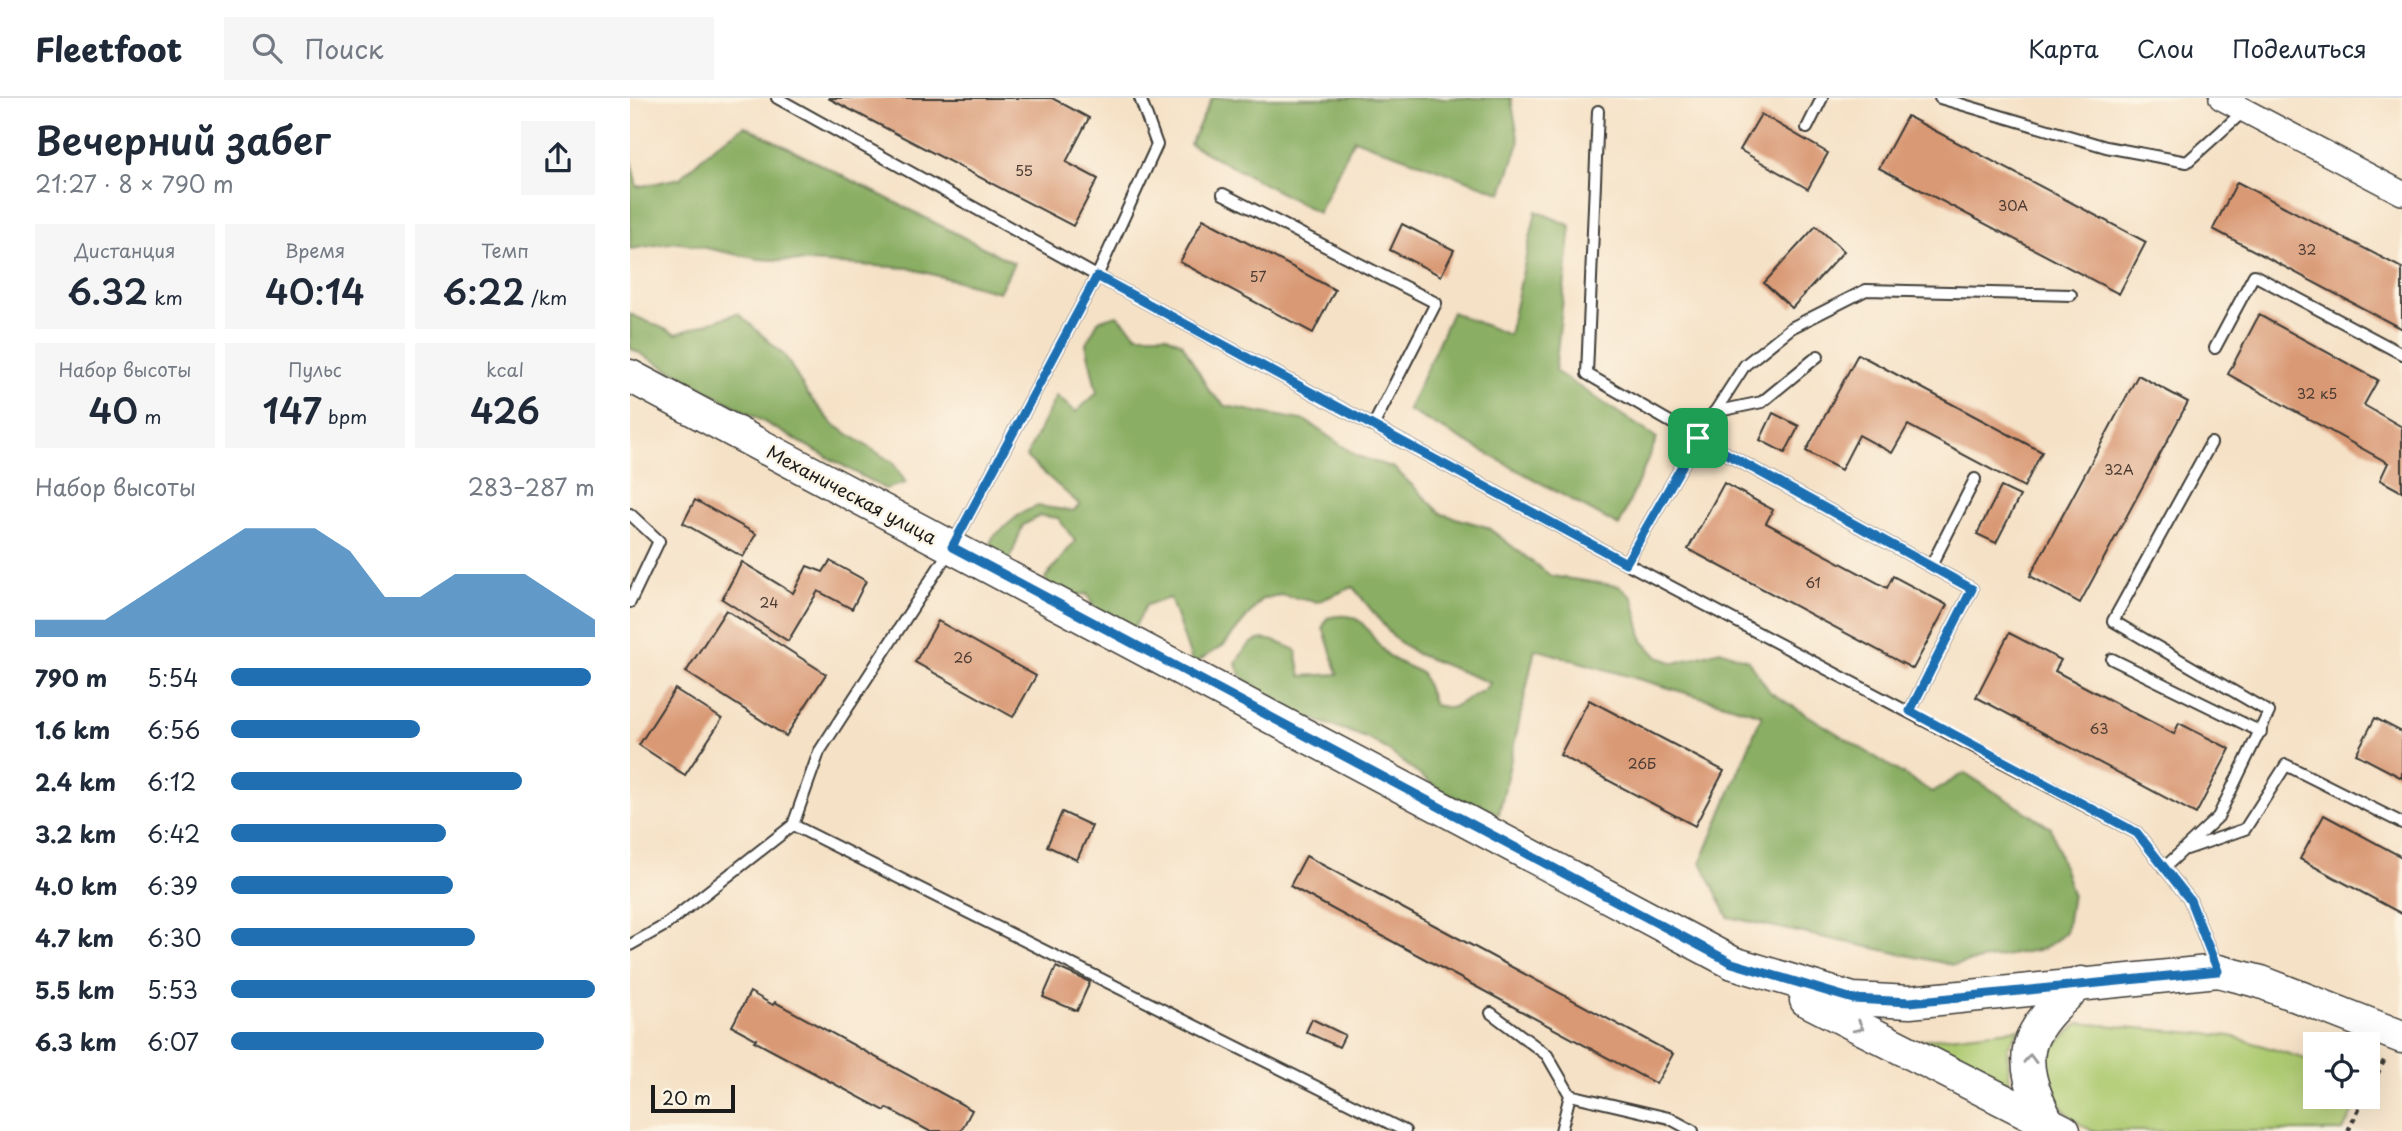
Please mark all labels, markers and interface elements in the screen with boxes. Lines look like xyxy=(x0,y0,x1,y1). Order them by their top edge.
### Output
search box xyxy=(224,17,714,80)
text: Fleetfoot xyxy=(35,23,182,73)
icon: search xyxy=(248,29,286,67)
text: Поиск xyxy=(304,29,383,68)
text: Карта xyxy=(2028,30,2099,66)
text: Слои xyxy=(2137,30,2194,66)
text: Поделиться xyxy=(2232,30,2367,66)
text: Вечерний забег xyxy=(35,111,331,168)
button: share xyxy=(521,121,595,195)
house number: 55 xyxy=(1015,160,1033,181)
text: 21:27 · 8 × 790 m xyxy=(35,166,234,201)
house number: 30А xyxy=(1998,195,2028,216)
text: Дистанция xyxy=(75,236,175,264)
text: Время xyxy=(285,236,345,264)
text: Темп xyxy=(481,236,529,264)
house number: 32 xyxy=(2298,239,2316,260)
text: 6.32 xyxy=(67,264,148,317)
text: 40:14 xyxy=(265,264,365,317)
text: 6:22 xyxy=(443,264,525,317)
house number: 57 xyxy=(1250,266,1266,287)
text: km xyxy=(148,283,183,311)
text: /km xyxy=(525,283,567,311)
text: Набор высоты xyxy=(58,355,192,383)
text: Пульс xyxy=(288,355,342,383)
text: kcal xyxy=(486,355,524,383)
text: 40 xyxy=(89,383,138,436)
text: 147 xyxy=(263,383,322,436)
text: 426 xyxy=(470,383,540,436)
house number: 32 к5 xyxy=(2297,383,2337,404)
text: m xyxy=(138,402,161,430)
text: bpm xyxy=(322,402,367,430)
pin xyxy=(1668,408,1728,468)
icon: arrive xyxy=(1679,419,1717,457)
street label: Механическая улица xyxy=(762,438,942,551)
house number: 32А xyxy=(2104,459,2134,480)
text: Набор высоты xyxy=(35,469,196,504)
text: 283–287 m xyxy=(468,469,595,504)
house number: 61 xyxy=(1805,572,1821,593)
house number: 24 xyxy=(760,592,778,613)
house number: 26 xyxy=(953,647,973,668)
text: 790 m xyxy=(35,660,107,695)
text: 5:54 xyxy=(147,660,198,695)
text: 1.6 km xyxy=(35,712,110,747)
text: 6:56 xyxy=(147,712,200,747)
house number: 63 xyxy=(2090,718,2108,739)
house number: 26Б xyxy=(1628,753,1656,774)
text: 2.4 km xyxy=(35,764,116,799)
text: 6:12 xyxy=(147,764,196,799)
text: 3.2 km xyxy=(35,816,116,851)
text: 6:42 xyxy=(147,816,200,851)
text: 4.0 km xyxy=(35,868,118,903)
text: 6:39 xyxy=(147,868,198,903)
text: 4.7 km xyxy=(35,920,114,955)
text: 6:30 xyxy=(147,920,202,955)
text: 5.5 km xyxy=(35,972,115,1007)
text: 5:53 xyxy=(147,972,198,1007)
one-way arrow xyxy=(1852,1019,1864,1032)
text: 6.3 km xyxy=(35,1024,117,1059)
text: 6:07 xyxy=(147,1024,199,1059)
map controls xyxy=(2303,1032,2380,1109)
button: locate xyxy=(2303,1032,2380,1109)
one-way arrow xyxy=(2022,1053,2038,1064)
scale bar xyxy=(651,1082,735,1114)
text: 20 m xyxy=(662,1083,711,1111)

